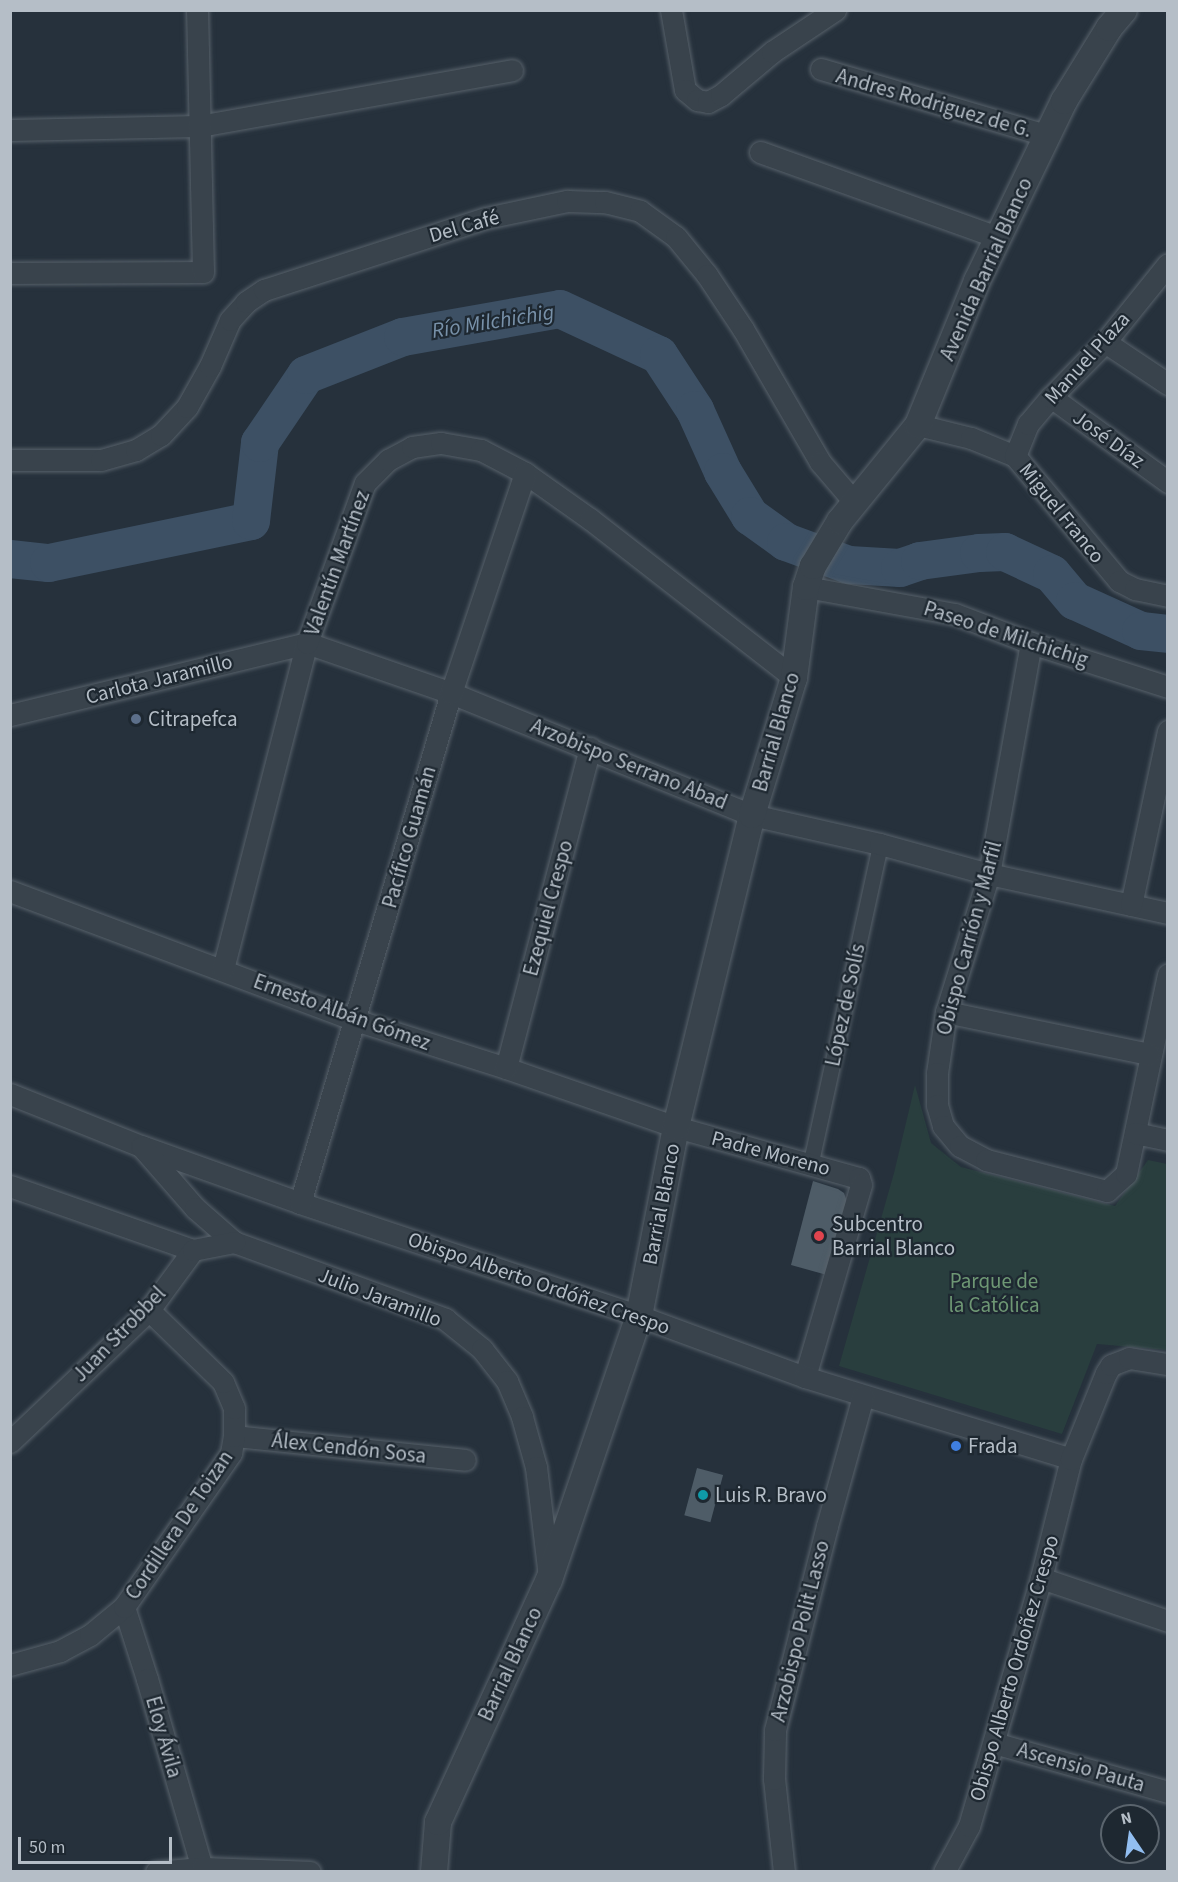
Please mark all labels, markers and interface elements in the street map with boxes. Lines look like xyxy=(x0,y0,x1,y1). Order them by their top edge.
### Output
street label: Andres Rodriguez de G. xyxy=(833,63,1035,143)
street label: Avenida Barrial Blanco xyxy=(934,174,1038,364)
street label: Del Café xyxy=(426,204,502,248)
water label: Río Milchichig xyxy=(430,299,556,345)
street label: Manuel Plaza xyxy=(1039,307,1135,409)
street label: José Díaz xyxy=(1068,405,1150,473)
street label: Miguel Franco xyxy=(1014,458,1110,568)
street label: Valentín Martínez xyxy=(299,487,375,639)
street label: Paseo de Milchichig xyxy=(921,596,1091,672)
street label: Carlota Jaramillo xyxy=(83,649,235,709)
street label: Barrial Blanco xyxy=(747,669,805,795)
place label: Citrapefca xyxy=(148,706,238,732)
marker: Citrapefca xyxy=(129,712,143,726)
street label: Arzobispo Serrano Abad xyxy=(527,713,731,815)
street label: Pacífico Guamán xyxy=(377,763,441,911)
street label: Ezequiel Crespo xyxy=(518,837,578,979)
street label: Obispo Carrión y Marfil xyxy=(931,838,1007,1038)
street label: López de Solís xyxy=(820,941,870,1069)
street label: Ernesto Albán Gómez xyxy=(250,968,434,1056)
street label: Padre Moreno xyxy=(709,1125,833,1181)
street label: Barrial Blanco xyxy=(637,1141,685,1267)
place label: Subcentro Barrial Blanco xyxy=(832,1211,955,1261)
street label: Obispo Alberto Ordóñez Crespo xyxy=(405,1226,673,1340)
marker: Subcentro Barrial Blanco xyxy=(810,1227,828,1245)
street label: Julio Jaramillo xyxy=(315,1262,445,1332)
park label: Parque de la Católica xyxy=(948,1268,1040,1318)
street label: Juan Strobbel xyxy=(67,1281,171,1387)
street label: Álex Cendón Sosa xyxy=(271,1427,427,1469)
place label: Frada xyxy=(968,1433,1018,1459)
marker: Frada xyxy=(949,1439,963,1453)
street label: Cordillera De Toizan xyxy=(120,1446,238,1604)
place label: Luis R. Bravo xyxy=(715,1482,827,1508)
marker: Luis R. Bravo xyxy=(696,1488,710,1502)
street label: Obispo Alberto Ordoñez Crespo xyxy=(964,1532,1064,1804)
street label: Arzobispo Polit Lasso xyxy=(765,1538,835,1724)
street label: Barrial Blanco xyxy=(473,1603,547,1725)
street label: Eloy Ávila xyxy=(140,1693,188,1781)
street label: Ascensio Pauta xyxy=(1014,1737,1148,1797)
north arrow xyxy=(1100,1804,1160,1864)
text: N xyxy=(1119,1806,1134,1830)
scale bar xyxy=(21,1825,176,1863)
text: 50 m xyxy=(29,1835,65,1860)

